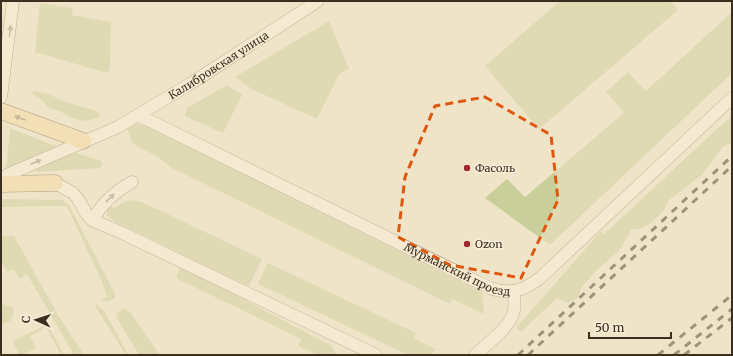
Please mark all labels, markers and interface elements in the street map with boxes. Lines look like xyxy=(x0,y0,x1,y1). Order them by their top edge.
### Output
one-way arrow xyxy=(7,25,13,37)
street label: Калибровская улица xyxy=(166,28,271,102)
one-way arrow xyxy=(14,115,26,121)
one-way arrow xyxy=(30,159,41,165)
place label: Фасоль xyxy=(475,161,515,175)
marker: Фасоль xyxy=(462,163,472,173)
one-way arrow xyxy=(105,193,115,203)
place label: Ozon xyxy=(475,237,503,251)
marker: Ozon xyxy=(462,239,472,249)
street label: Мурманский проезд xyxy=(402,240,510,298)
north arrow xyxy=(16,300,56,340)
scale bar xyxy=(589,314,671,340)
text: С xyxy=(19,315,33,323)
text: 50 m xyxy=(595,320,624,335)

